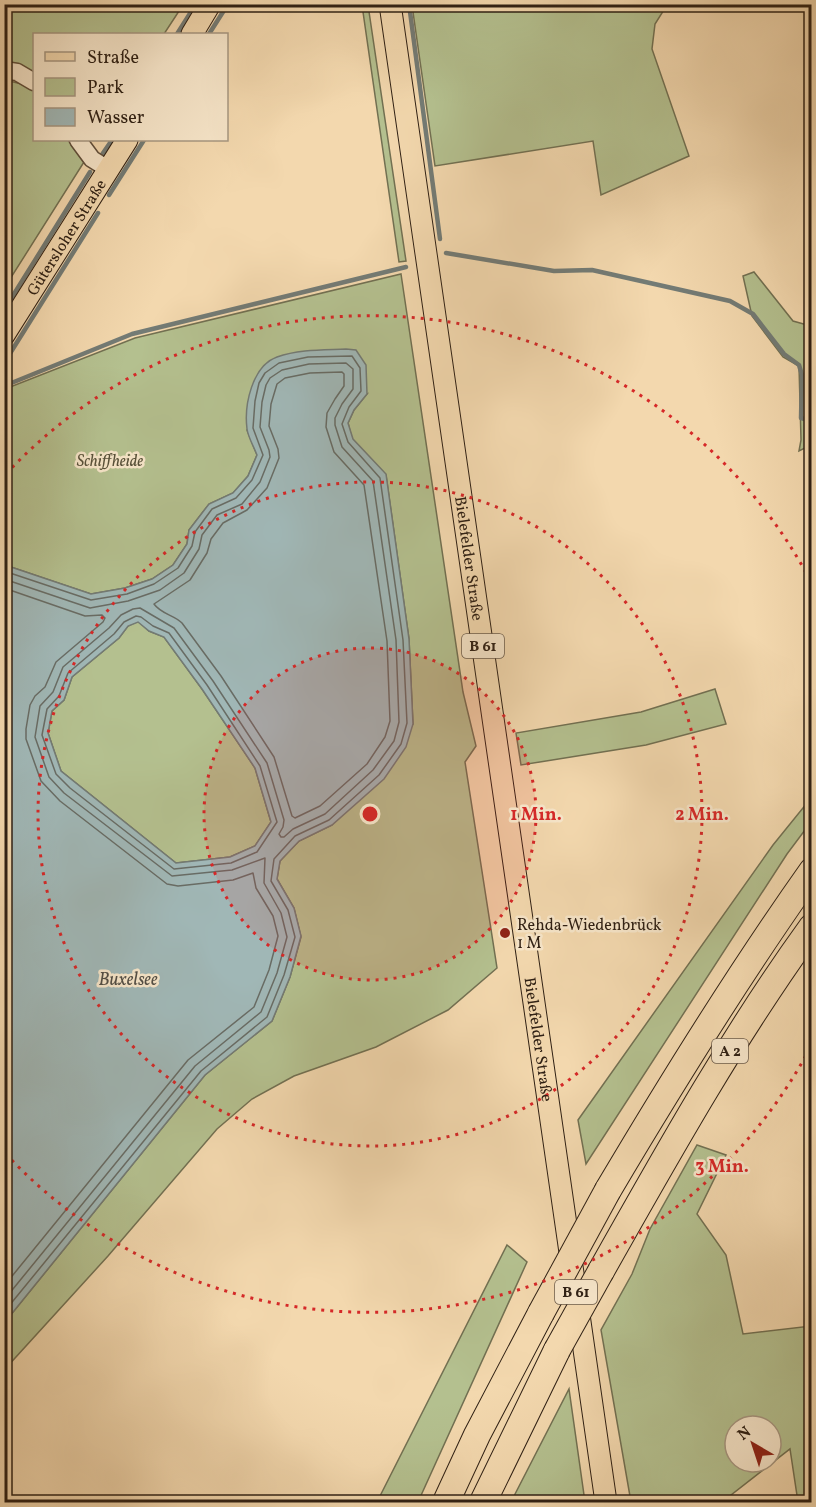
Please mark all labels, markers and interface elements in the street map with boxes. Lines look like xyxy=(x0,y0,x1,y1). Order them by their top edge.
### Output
legend xyxy=(33,33,228,141)
text: Straße xyxy=(87,46,139,71)
text: Park xyxy=(87,76,124,101)
text: Wasser xyxy=(87,106,145,131)
street label: Gütersloher Straße xyxy=(23,175,113,300)
park label: Schiffheide xyxy=(77,451,143,473)
street label: Bielefelder Straße xyxy=(448,495,488,622)
road number: B 61 xyxy=(462,634,504,658)
text: 1 Min. xyxy=(510,803,562,828)
text: 2 Min. xyxy=(675,803,729,828)
centre of rings xyxy=(360,804,380,824)
place label: Rehda-Wiedenbrück 1 M xyxy=(517,915,662,955)
marker: Rehda-Wiedenbrück 1 M xyxy=(498,926,512,940)
water label: Buxelsee xyxy=(99,968,158,993)
street label: Bielefelder Straße xyxy=(517,976,557,1103)
road number: A 2 xyxy=(712,1039,748,1063)
text: 3 Min. xyxy=(695,1155,749,1180)
road number: B 61 xyxy=(555,1280,597,1304)
north arrow xyxy=(723,1414,783,1474)
text: N xyxy=(733,1421,757,1446)

